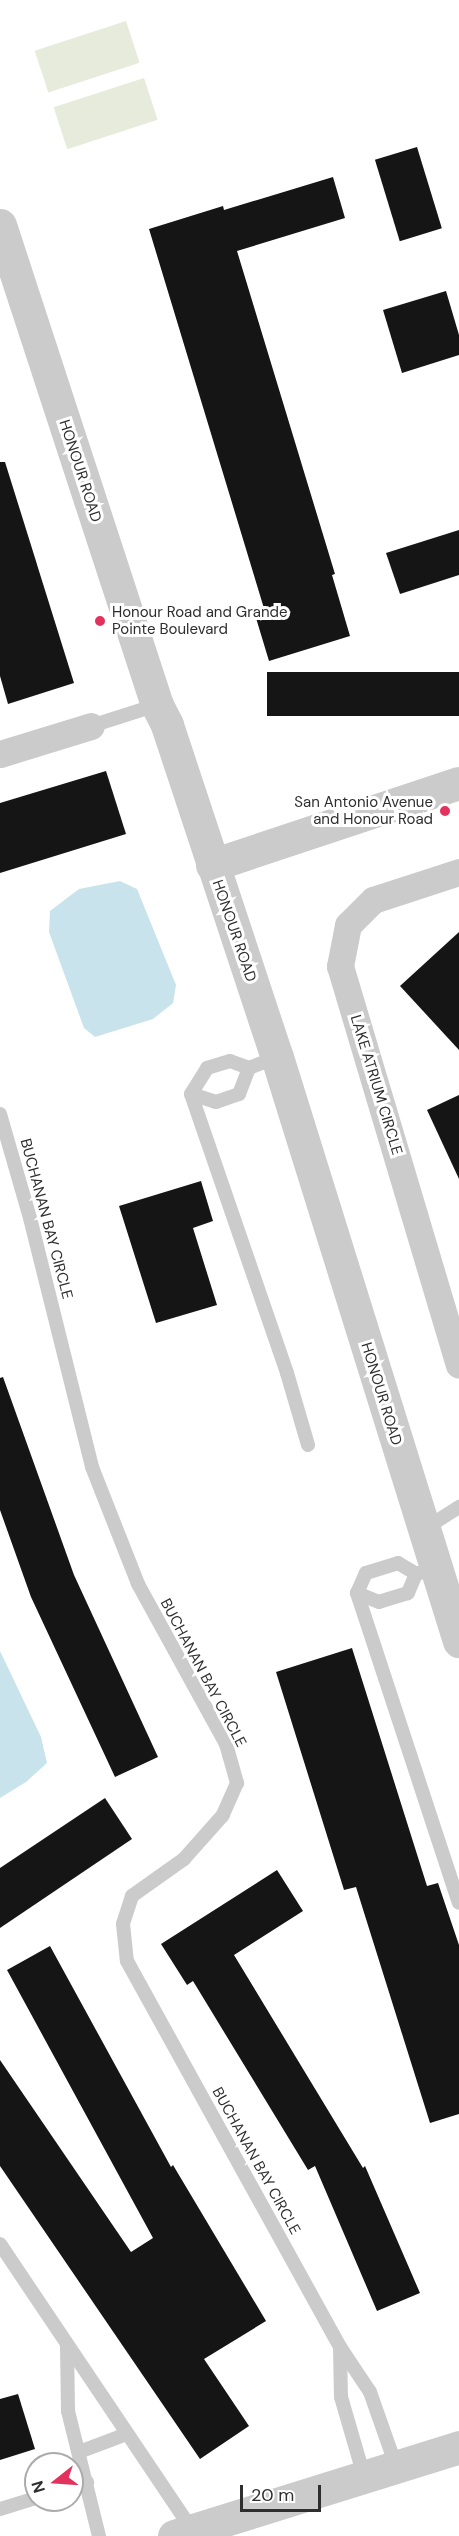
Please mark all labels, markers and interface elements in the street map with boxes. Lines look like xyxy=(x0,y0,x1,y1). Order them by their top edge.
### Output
street label: HONOUR ROAD xyxy=(55,418,105,524)
place label: Honour Road and Grande Pointe Boulevard xyxy=(112,603,287,638)
marker: Honour Road and Grande Pointe Boulevard xyxy=(93,614,107,628)
place label: San Antonio Avenue and Honour Road xyxy=(294,793,433,828)
marker: San Antonio Avenue and Honour Road xyxy=(438,804,452,818)
street label: HONOUR ROAD xyxy=(208,878,260,984)
street label: LAKE ATRIUM CIRCLE xyxy=(346,1013,406,1157)
street label: BUCHANAN BAY CIRCLE xyxy=(16,1137,76,1301)
street label: HONOUR ROAD xyxy=(357,1340,405,1448)
street label: BUCHANAN BAY CIRCLE xyxy=(156,1596,250,1750)
street label: BUCHANAN BAY CIRCLE xyxy=(208,2084,304,2238)
north arrow xyxy=(24,2452,84,2512)
scale bar xyxy=(243,2473,324,2511)
text: N xyxy=(26,2478,50,2495)
text: 20 m xyxy=(251,2483,294,2507)

